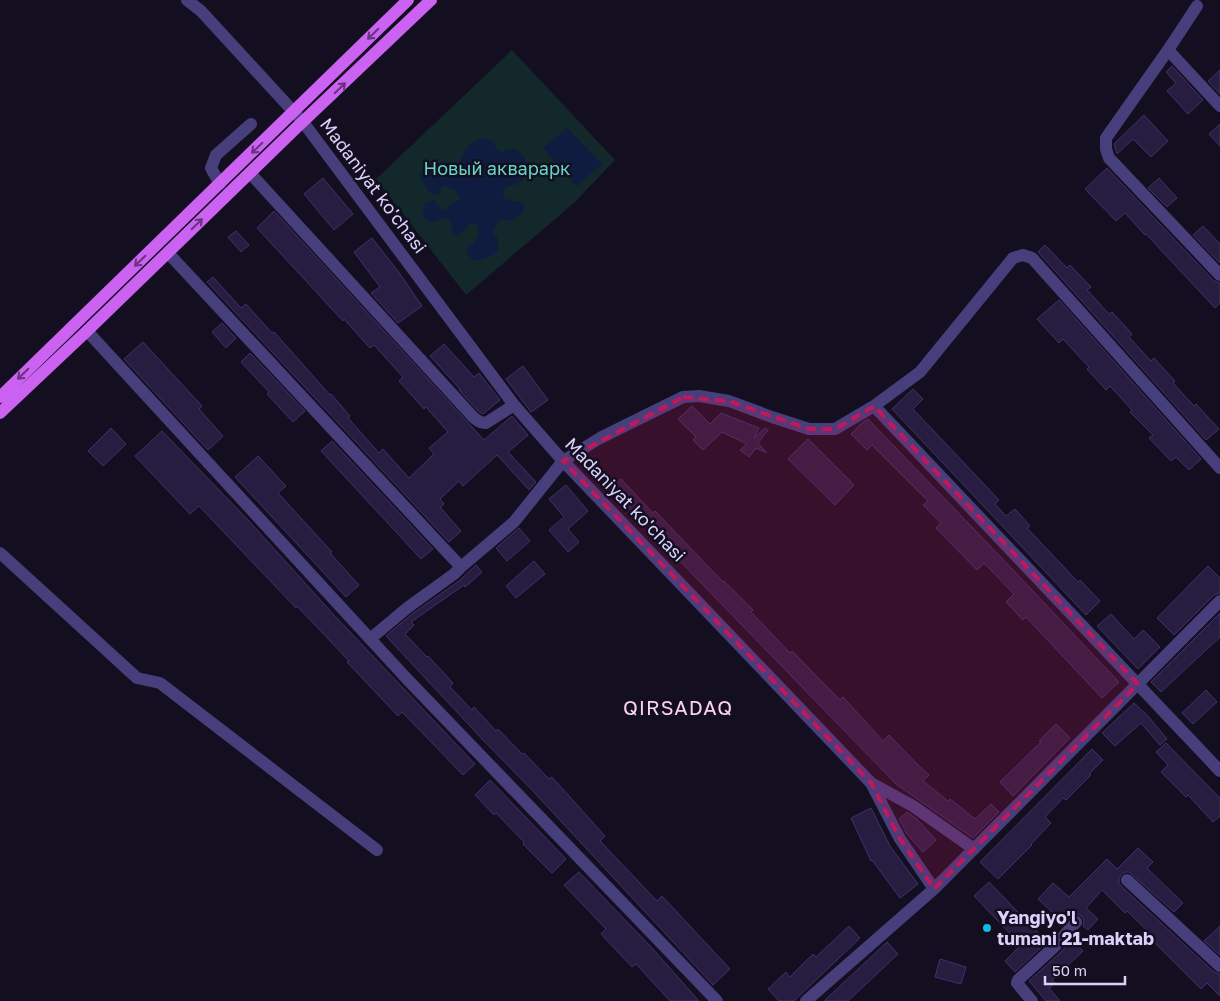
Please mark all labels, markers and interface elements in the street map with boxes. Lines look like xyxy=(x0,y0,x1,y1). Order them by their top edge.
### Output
one-way arrow xyxy=(366,28,379,40)
one-way arrow xyxy=(333,82,345,94)
street label: Madaniyat ko'chasi xyxy=(316,113,432,257)
one-way arrow xyxy=(251,142,263,154)
park label: Новый акварарк xyxy=(424,157,570,179)
one-way arrow xyxy=(191,218,204,230)
one-way arrow xyxy=(134,255,147,267)
one-way arrow xyxy=(17,368,30,380)
street label: Madaniyat ko'chasi xyxy=(561,433,690,566)
district label: QIRSADAQ xyxy=(623,695,733,719)
place label: Yangiyo'l tumani 21-maktab xyxy=(997,906,1154,949)
marker: Yangiyo'l tumani 21-maktab xyxy=(981,922,993,934)
scale bar xyxy=(1045,954,1125,986)
text: 50 m xyxy=(1052,961,1087,979)

